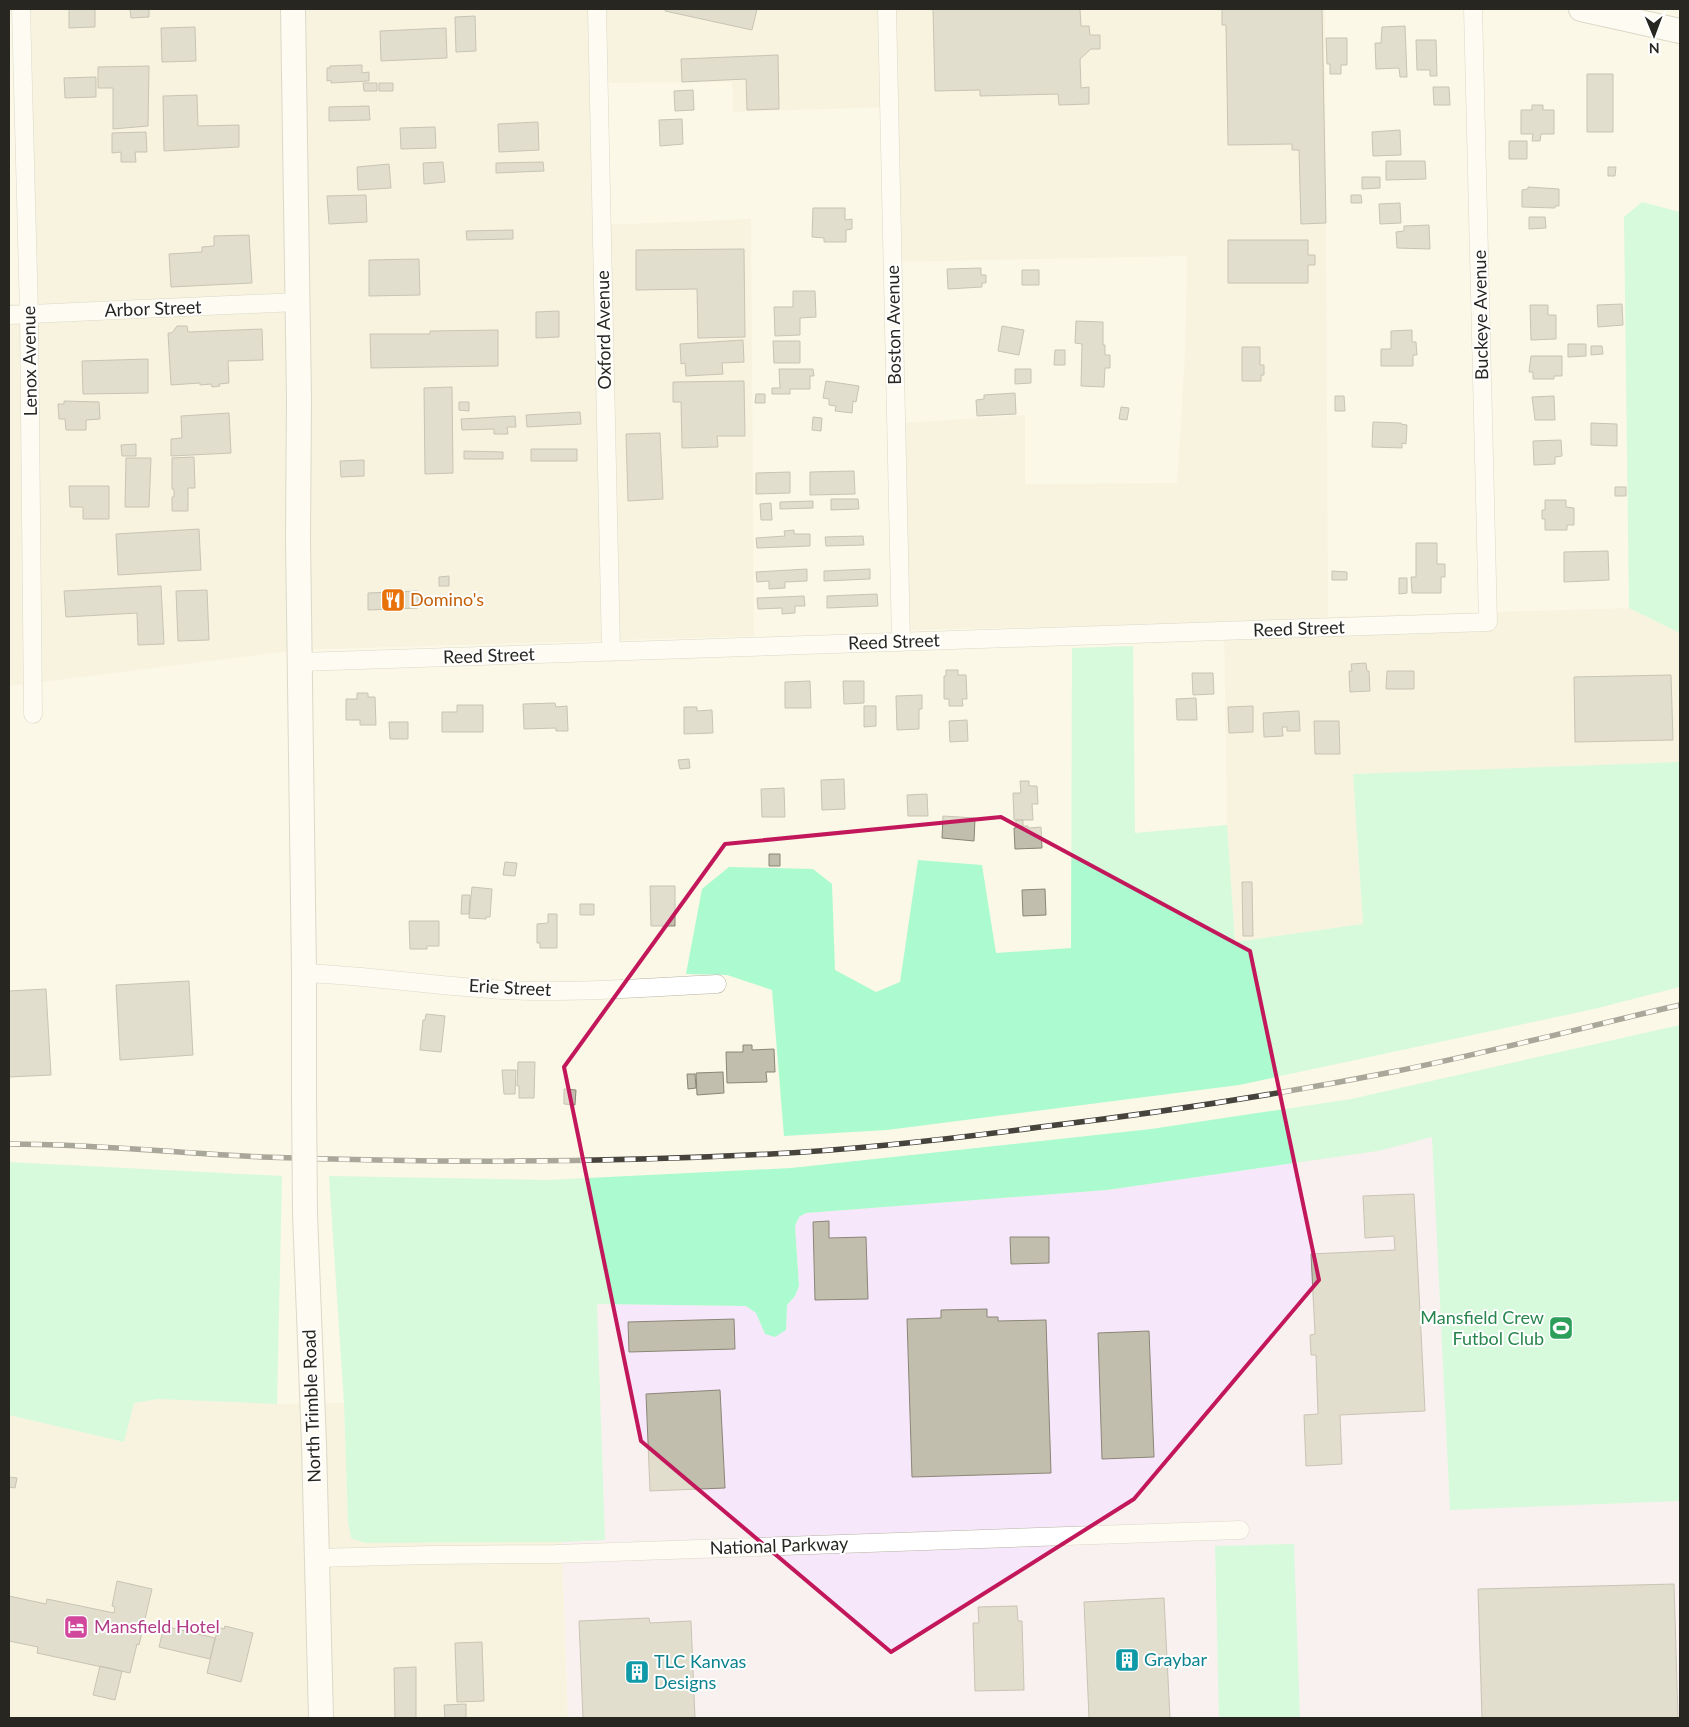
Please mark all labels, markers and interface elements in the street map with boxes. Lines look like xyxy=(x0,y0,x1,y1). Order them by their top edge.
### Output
north arrow xyxy=(1629,10,1679,60)
text: N xyxy=(1649,40,1660,57)
street label: Buckeye Avenue xyxy=(1468,250,1492,380)
street label: Boston Avenue xyxy=(881,265,905,385)
street label: Oxford Avenue xyxy=(591,270,615,390)
street label: Arbor Street xyxy=(104,295,202,321)
street label: Lenox Avenue xyxy=(17,306,41,416)
restaurant icon: Domino's xyxy=(380,587,406,613)
place label: Domino's xyxy=(410,588,484,610)
street label: Reed Street xyxy=(1253,615,1346,641)
street label: Reed Street xyxy=(848,628,941,654)
street label: Reed Street xyxy=(443,642,536,668)
street label: Erie Street xyxy=(468,974,552,1000)
place label: Mansfield Crew Futbol Club xyxy=(1420,1306,1544,1349)
sports icon: Mansfield Crew Futbol Club xyxy=(1548,1315,1574,1341)
street label: North Trimble Road xyxy=(297,1329,325,1483)
street label: National Parkway xyxy=(709,1532,849,1558)
hotel icon: Mansfield Hotel xyxy=(63,1614,89,1640)
place label: Mansfield Hotel xyxy=(94,1615,220,1637)
building icon: Graybar xyxy=(1114,1647,1140,1673)
place label: Graybar xyxy=(1144,1648,1207,1670)
place label: TLC Kanvas Designs xyxy=(654,1650,747,1693)
building icon: TLC Kanvas Designs xyxy=(624,1659,650,1685)

